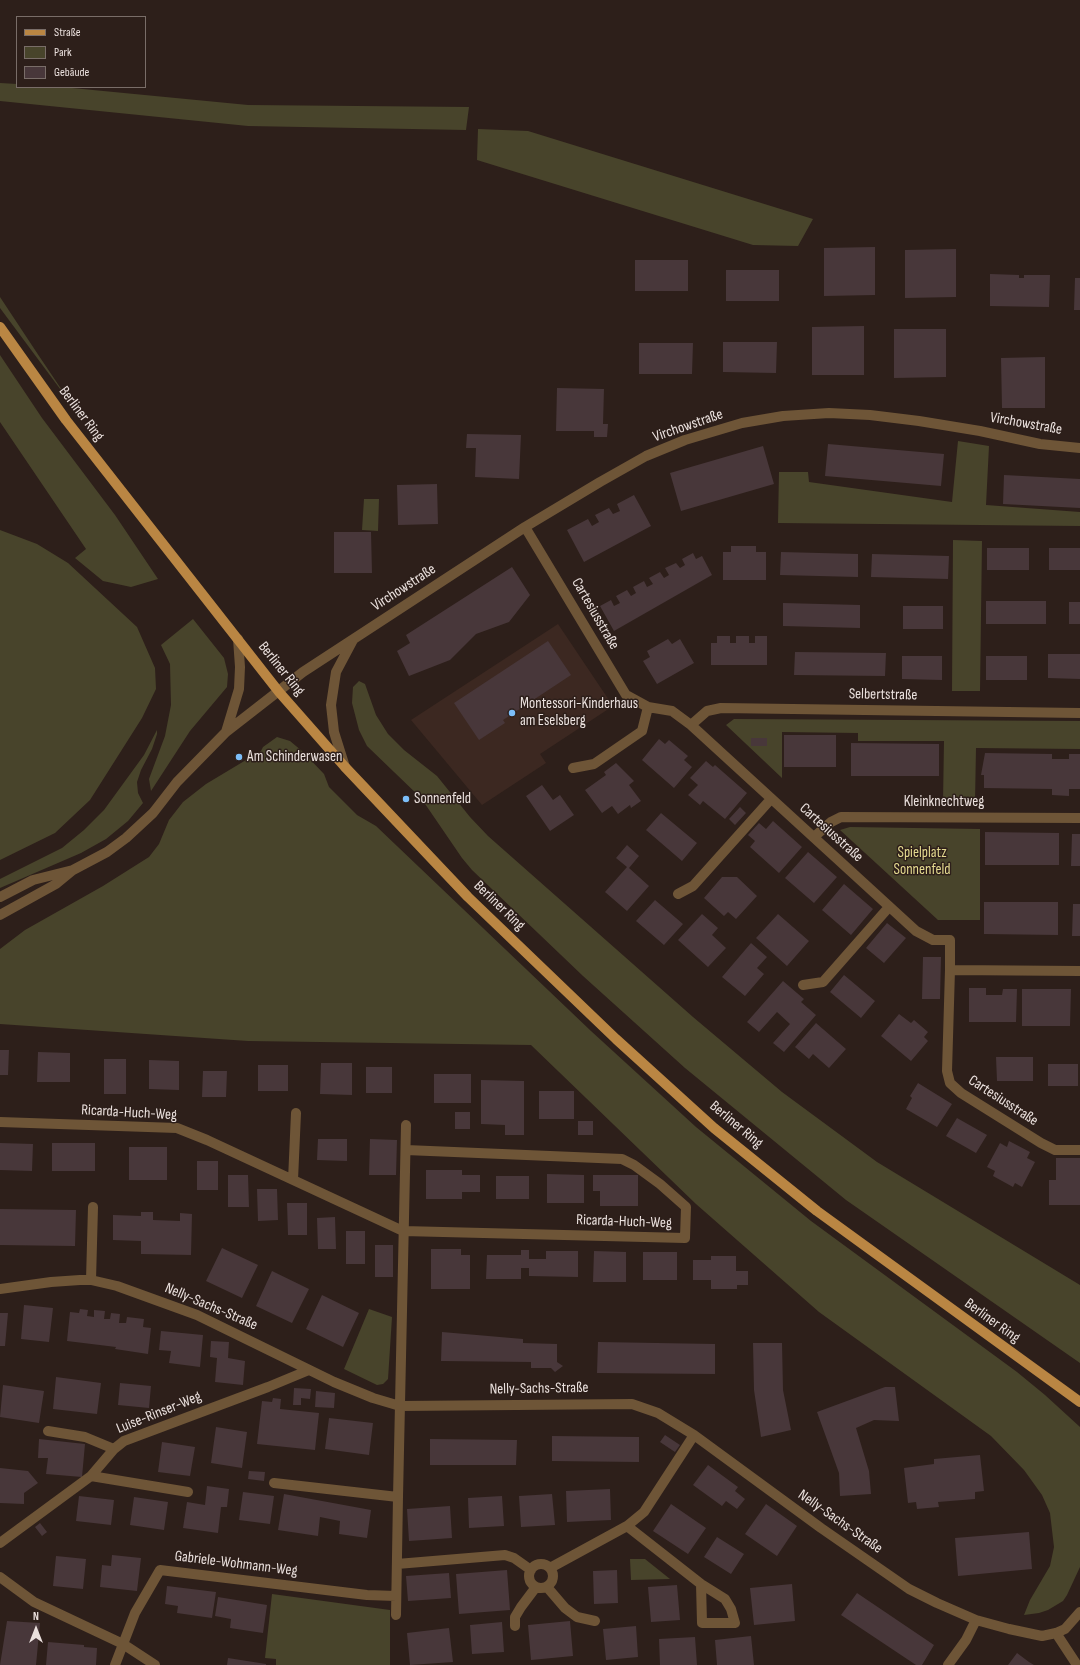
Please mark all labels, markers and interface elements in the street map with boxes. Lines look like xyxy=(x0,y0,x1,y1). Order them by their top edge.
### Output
legend xyxy=(16,16,146,88)
text: Straße xyxy=(54,25,81,40)
text: Park xyxy=(54,45,72,60)
text: Gebäude xyxy=(54,65,89,80)
street label: Berliner Ring xyxy=(55,383,107,445)
street label: Virchowstraße xyxy=(651,406,725,446)
street label: Virchowstraße xyxy=(989,409,1063,439)
street label: Virchowstraße xyxy=(369,561,439,615)
street label: Cartesiusstraße xyxy=(567,575,623,653)
street label: Berliner Ring xyxy=(254,638,308,700)
street label: Selbertstraße xyxy=(849,685,917,705)
place label: Montessori-Kinderhaus am Eselsberg xyxy=(520,695,638,730)
marker: Montessori-Kinderhaus am Eselsberg xyxy=(507,708,517,718)
place label: Am Schinderwasen xyxy=(247,748,342,766)
marker: Am Schinderwasen xyxy=(234,752,244,762)
place label: Sonnenfeld xyxy=(414,790,471,808)
street label: Kleinknechtweg xyxy=(904,793,984,811)
marker: Sonnenfeld xyxy=(401,794,411,804)
street label: Cartesiusstraße xyxy=(795,800,867,866)
park label: Spielplatz Sonnenfeld xyxy=(893,844,951,879)
street label: Berliner Ring xyxy=(470,877,528,935)
street label: Cartesiusstraße xyxy=(965,1072,1041,1130)
street label: Berliner Ring xyxy=(706,1097,766,1153)
street label: Ricarda-Huch-Weg xyxy=(81,1102,177,1124)
street label: Ricarda-Huch-Weg xyxy=(576,1211,672,1233)
street label: Nelly-Sachs-Straße xyxy=(162,1279,260,1335)
street label: Berliner Ring xyxy=(961,1295,1023,1347)
street label: Nelly-Sachs-Straße xyxy=(489,1379,589,1399)
street label: Luise-Rinser-Weg xyxy=(114,1388,204,1438)
street label: Nelly-Sachs-Straße xyxy=(794,1486,886,1558)
street label: Gabriele-Wohmann-Weg xyxy=(174,1548,298,1580)
north arrow xyxy=(16,1609,56,1649)
text: N xyxy=(33,1610,39,1623)

